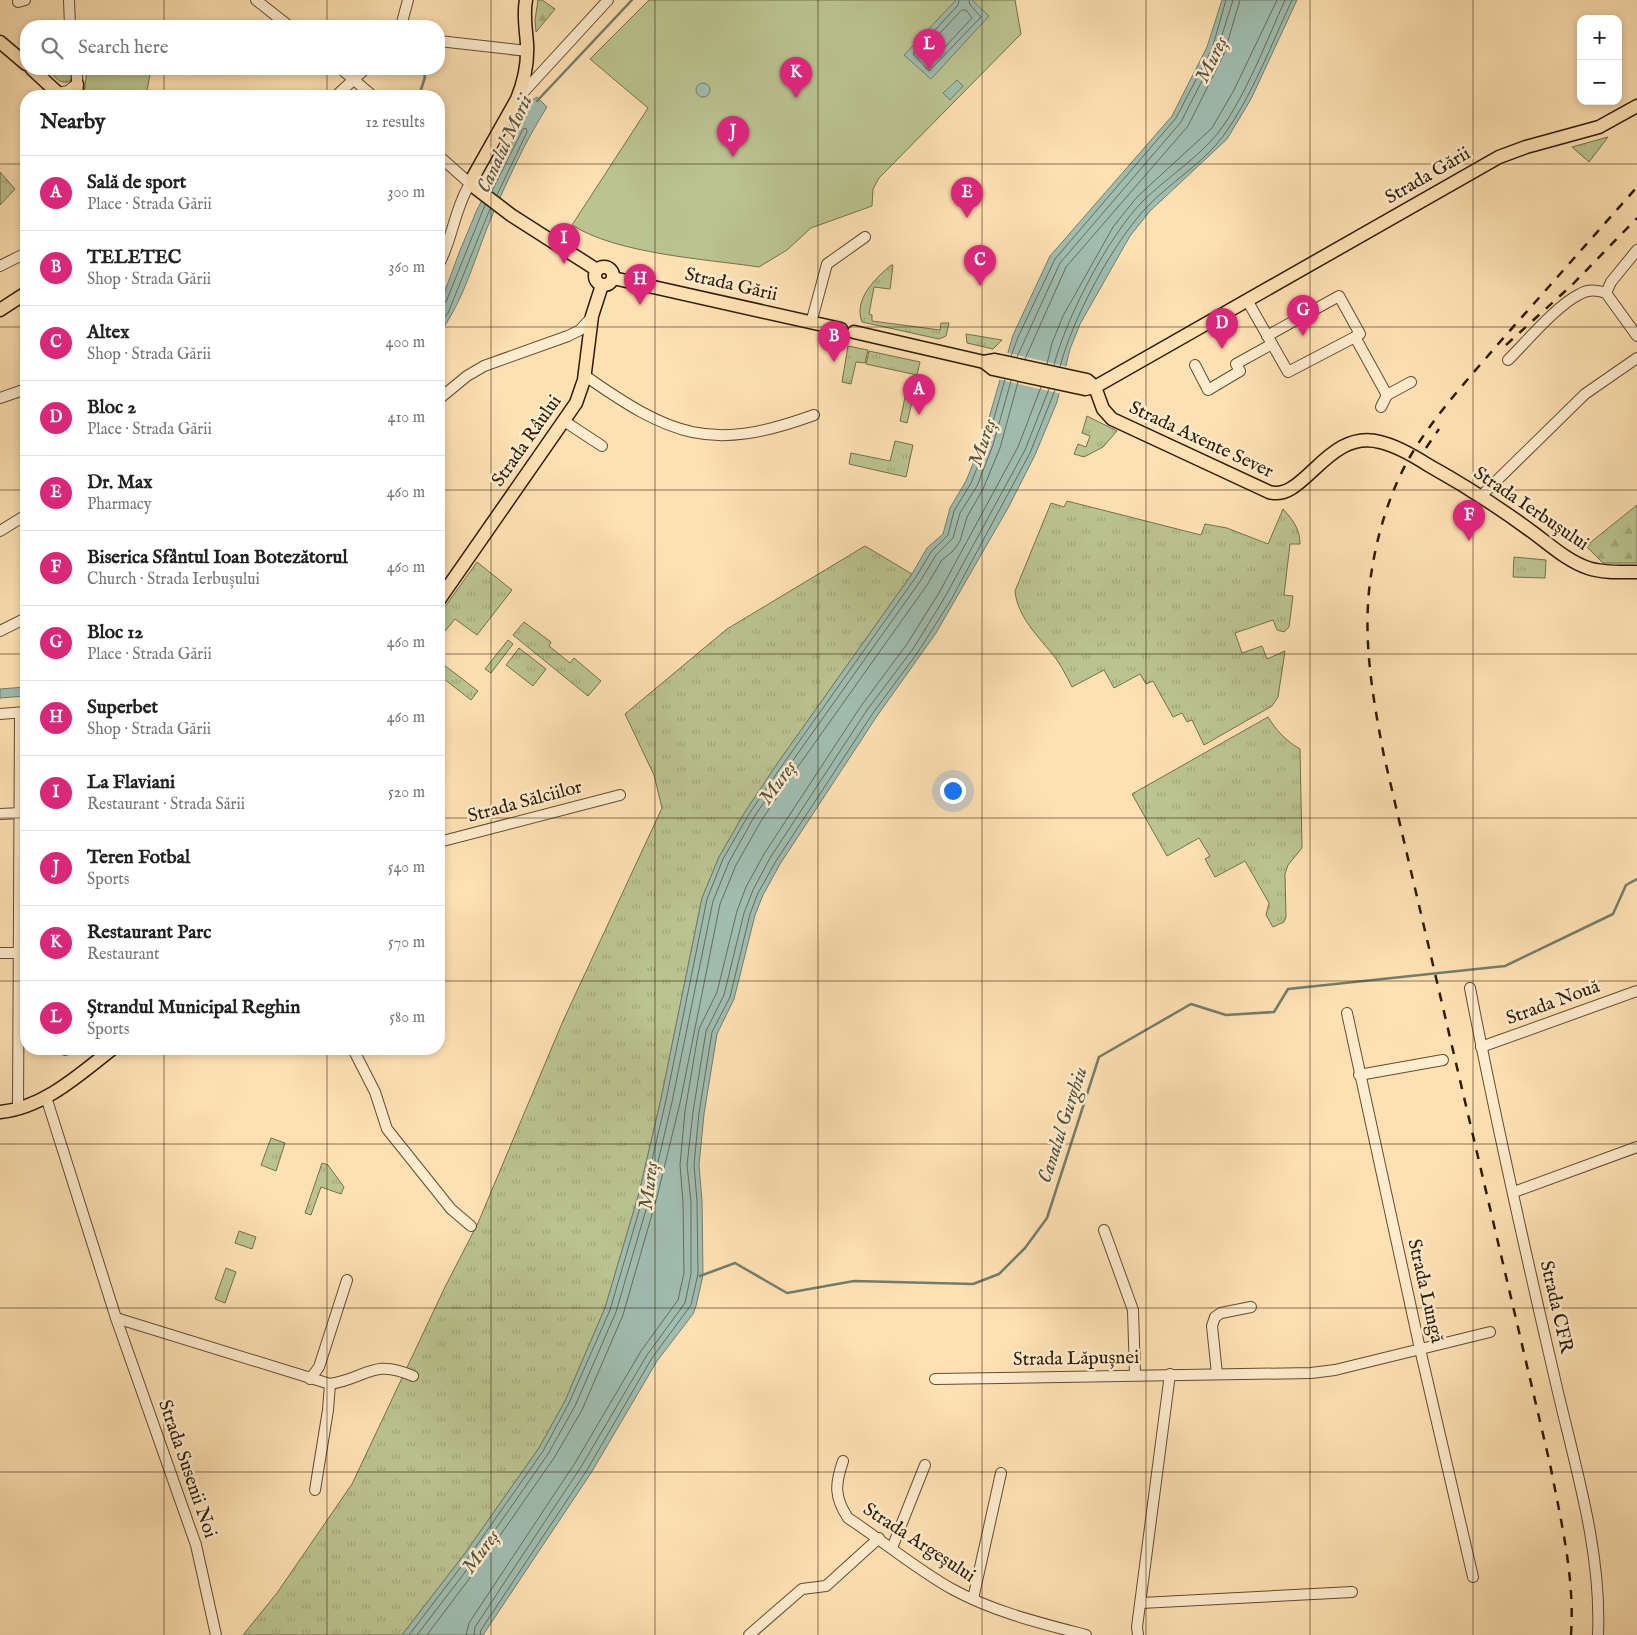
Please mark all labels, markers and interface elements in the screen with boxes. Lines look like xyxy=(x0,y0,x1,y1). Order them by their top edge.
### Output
map controls xyxy=(1577,15,1622,105)
button: + xyxy=(1577,15,1622,60)
search box xyxy=(20,20,445,75)
pin: L xyxy=(913,29,945,70)
water label: Mureș xyxy=(1190,33,1234,87)
icon: search xyxy=(38,34,66,62)
text: Search here xyxy=(78,36,169,60)
pin: K xyxy=(780,57,812,98)
button: − xyxy=(1577,60,1622,105)
water label: Canalul Morii xyxy=(471,90,539,197)
text: Nearby xyxy=(40,109,105,136)
text: 12 results xyxy=(365,113,425,133)
pin: J xyxy=(717,116,749,157)
street label: Strada Gării xyxy=(1381,142,1475,210)
text: Sală de sport xyxy=(87,171,186,195)
pin: E xyxy=(951,177,983,218)
text: A xyxy=(51,183,61,203)
text: 300 m xyxy=(387,183,425,203)
text: Place · Strada Gării xyxy=(87,195,212,215)
pin: I xyxy=(548,223,580,264)
pin: C xyxy=(964,245,996,286)
text: TELETEC xyxy=(87,246,181,270)
text: B xyxy=(51,258,61,278)
text: 360 m xyxy=(389,258,425,278)
street label: Strada Gării xyxy=(682,263,780,307)
pin: H xyxy=(624,264,656,305)
text: Shop · Strada Gării xyxy=(87,270,211,290)
pin: G xyxy=(1287,295,1319,336)
pin: D xyxy=(1206,308,1238,349)
text: Altex xyxy=(87,321,130,345)
pin: B xyxy=(818,321,850,362)
text: C xyxy=(50,333,62,353)
text: 400 m xyxy=(386,333,425,353)
text: Shop · Strada Gării xyxy=(87,345,211,365)
pin: A xyxy=(903,374,935,415)
street label: Strada Râului xyxy=(487,391,567,491)
text: Bloc 2 xyxy=(87,396,136,420)
street label: Strada Axente Sever xyxy=(1125,396,1277,484)
text: D xyxy=(50,408,62,428)
text: 410 m xyxy=(388,408,425,428)
water label: Mureș xyxy=(963,416,1003,470)
text: Place · Strada Gării xyxy=(87,420,212,440)
street label: Strada Ierbușului xyxy=(1469,462,1593,556)
text: Dr. Max xyxy=(87,471,153,495)
text: E xyxy=(50,483,62,503)
text: 460 m xyxy=(387,483,425,503)
text: Pharmacy xyxy=(87,495,152,515)
pin: F xyxy=(1453,500,1485,541)
text: Biserica Sfântul Ioan Botezătorul xyxy=(87,546,348,570)
text: F xyxy=(51,558,61,578)
text: 460 m xyxy=(387,558,425,578)
text: Church · Strada Ierbușului xyxy=(87,570,260,590)
text: Bloc 12 xyxy=(87,621,143,645)
text: G xyxy=(50,633,62,653)
text: 460 m xyxy=(387,633,425,653)
text: Place · Strada Gării xyxy=(87,645,212,665)
text: Superbet xyxy=(87,696,158,720)
text: H xyxy=(49,708,63,728)
text: 460 m xyxy=(387,708,425,728)
text: Shop · Strada Gării xyxy=(87,720,211,740)
water label: Mureș xyxy=(754,756,802,810)
text: La Flaviani xyxy=(87,771,175,795)
street label: Strada Sălciilor xyxy=(465,775,585,829)
your location xyxy=(940,778,966,804)
text: I xyxy=(53,783,59,803)
text: 520 m xyxy=(388,783,425,803)
text: Restaurant · Strada Sării xyxy=(87,795,245,815)
text: Teren Fotbal xyxy=(87,846,190,870)
text: J xyxy=(53,858,59,878)
text: 540 m xyxy=(388,858,425,878)
text: Sports xyxy=(87,870,129,890)
text: Restaurant Parc xyxy=(87,921,211,945)
text: K xyxy=(50,933,62,953)
text: 570 m xyxy=(388,933,425,953)
text: Restaurant xyxy=(87,945,160,965)
street label: Strada Nouă xyxy=(1503,975,1604,1031)
text: Ștrandul Municipal Reghin xyxy=(87,996,300,1020)
text: L xyxy=(50,1008,62,1028)
text: 580 m xyxy=(389,1008,425,1028)
text: Sports xyxy=(87,1020,129,1040)
water label: Canalul Gurghiu xyxy=(1032,1064,1094,1186)
water label: Mureș xyxy=(634,1160,664,1212)
street label: Strada Lungă xyxy=(1401,1237,1449,1346)
street label: Strada CFR xyxy=(1534,1259,1578,1356)
street label: Strada Lăpușnei xyxy=(1013,1346,1139,1372)
street label: Strada Susenii Noi xyxy=(152,1397,222,1541)
street label: Strada Argeșului xyxy=(858,1498,980,1588)
water label: Mureș xyxy=(457,1525,505,1579)

